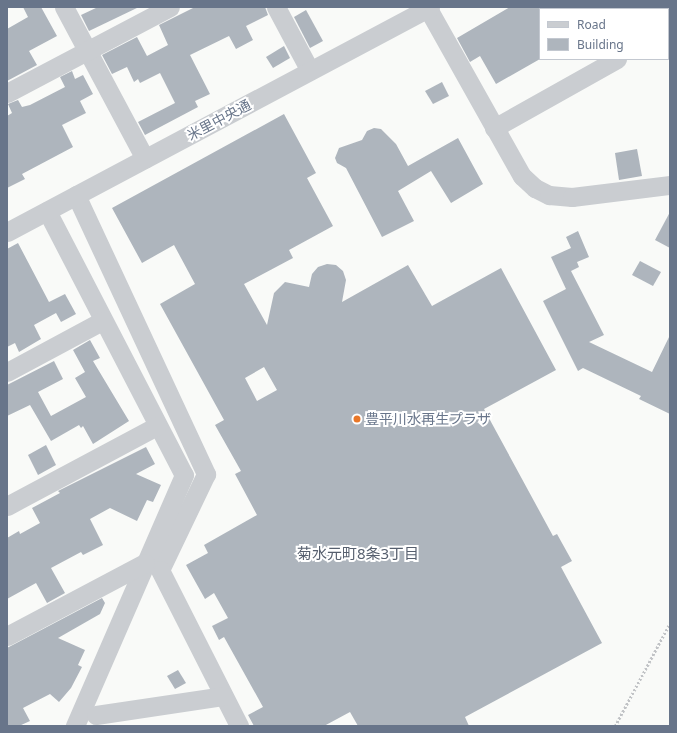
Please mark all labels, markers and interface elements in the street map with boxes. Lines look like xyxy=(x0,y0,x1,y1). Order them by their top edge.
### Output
legend xyxy=(539,8,669,60)
text: Road xyxy=(577,16,606,33)
text: Building xyxy=(577,36,624,53)
street label: 米里中央通 xyxy=(184,96,254,144)
place label: 豊平川水再生プラザ xyxy=(365,411,491,427)
marker: 豊平川水再生プラザ xyxy=(352,414,362,424)
district label: 菊水元町8条3丁目 xyxy=(297,545,419,563)

